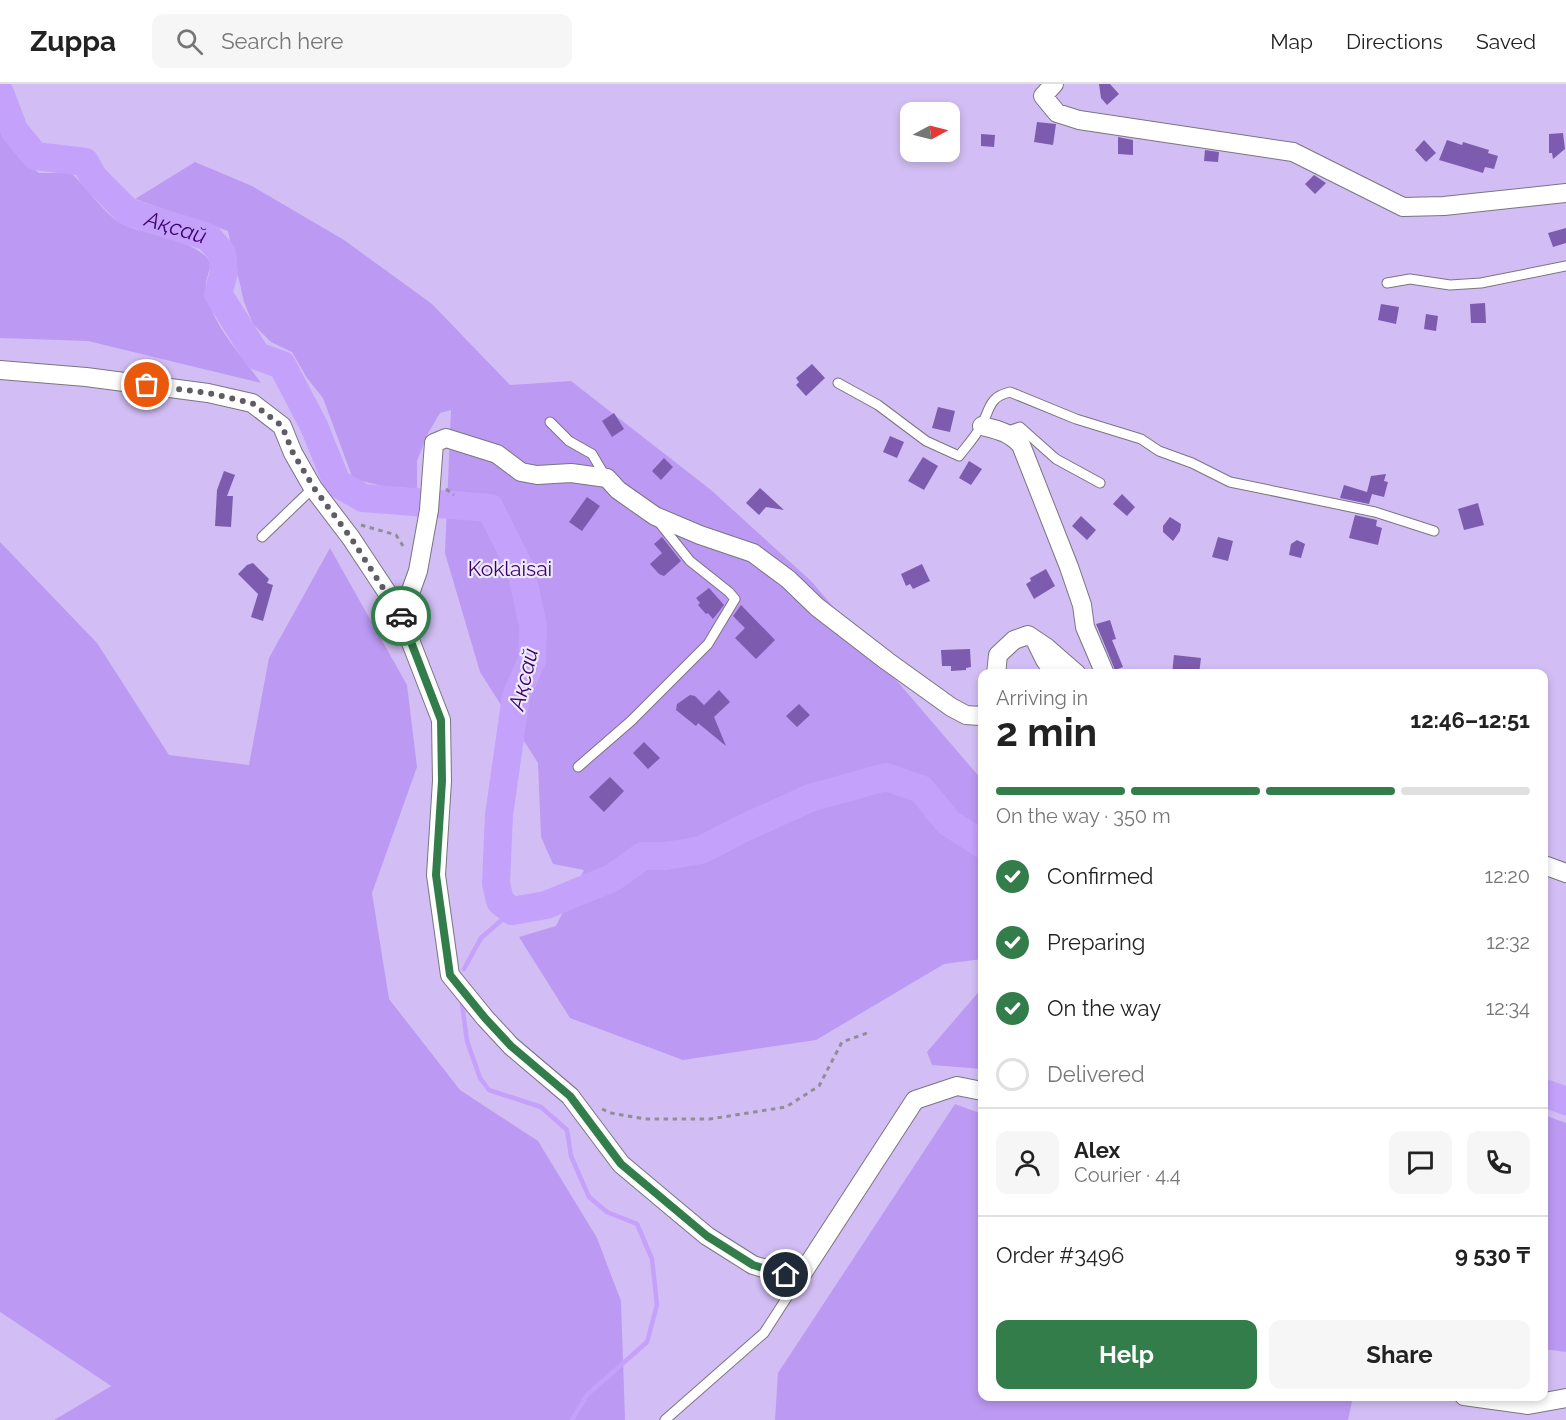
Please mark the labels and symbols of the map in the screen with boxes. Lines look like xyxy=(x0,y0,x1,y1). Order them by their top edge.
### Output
north arrow xyxy=(900,102,960,162)
water label: Ақсай xyxy=(141,205,210,249)
pin xyxy=(121,359,172,410)
park label: Koklaisai xyxy=(468,556,552,581)
courier xyxy=(371,586,431,646)
water label: Ақсай xyxy=(503,645,543,714)
pin xyxy=(760,1249,811,1300)

